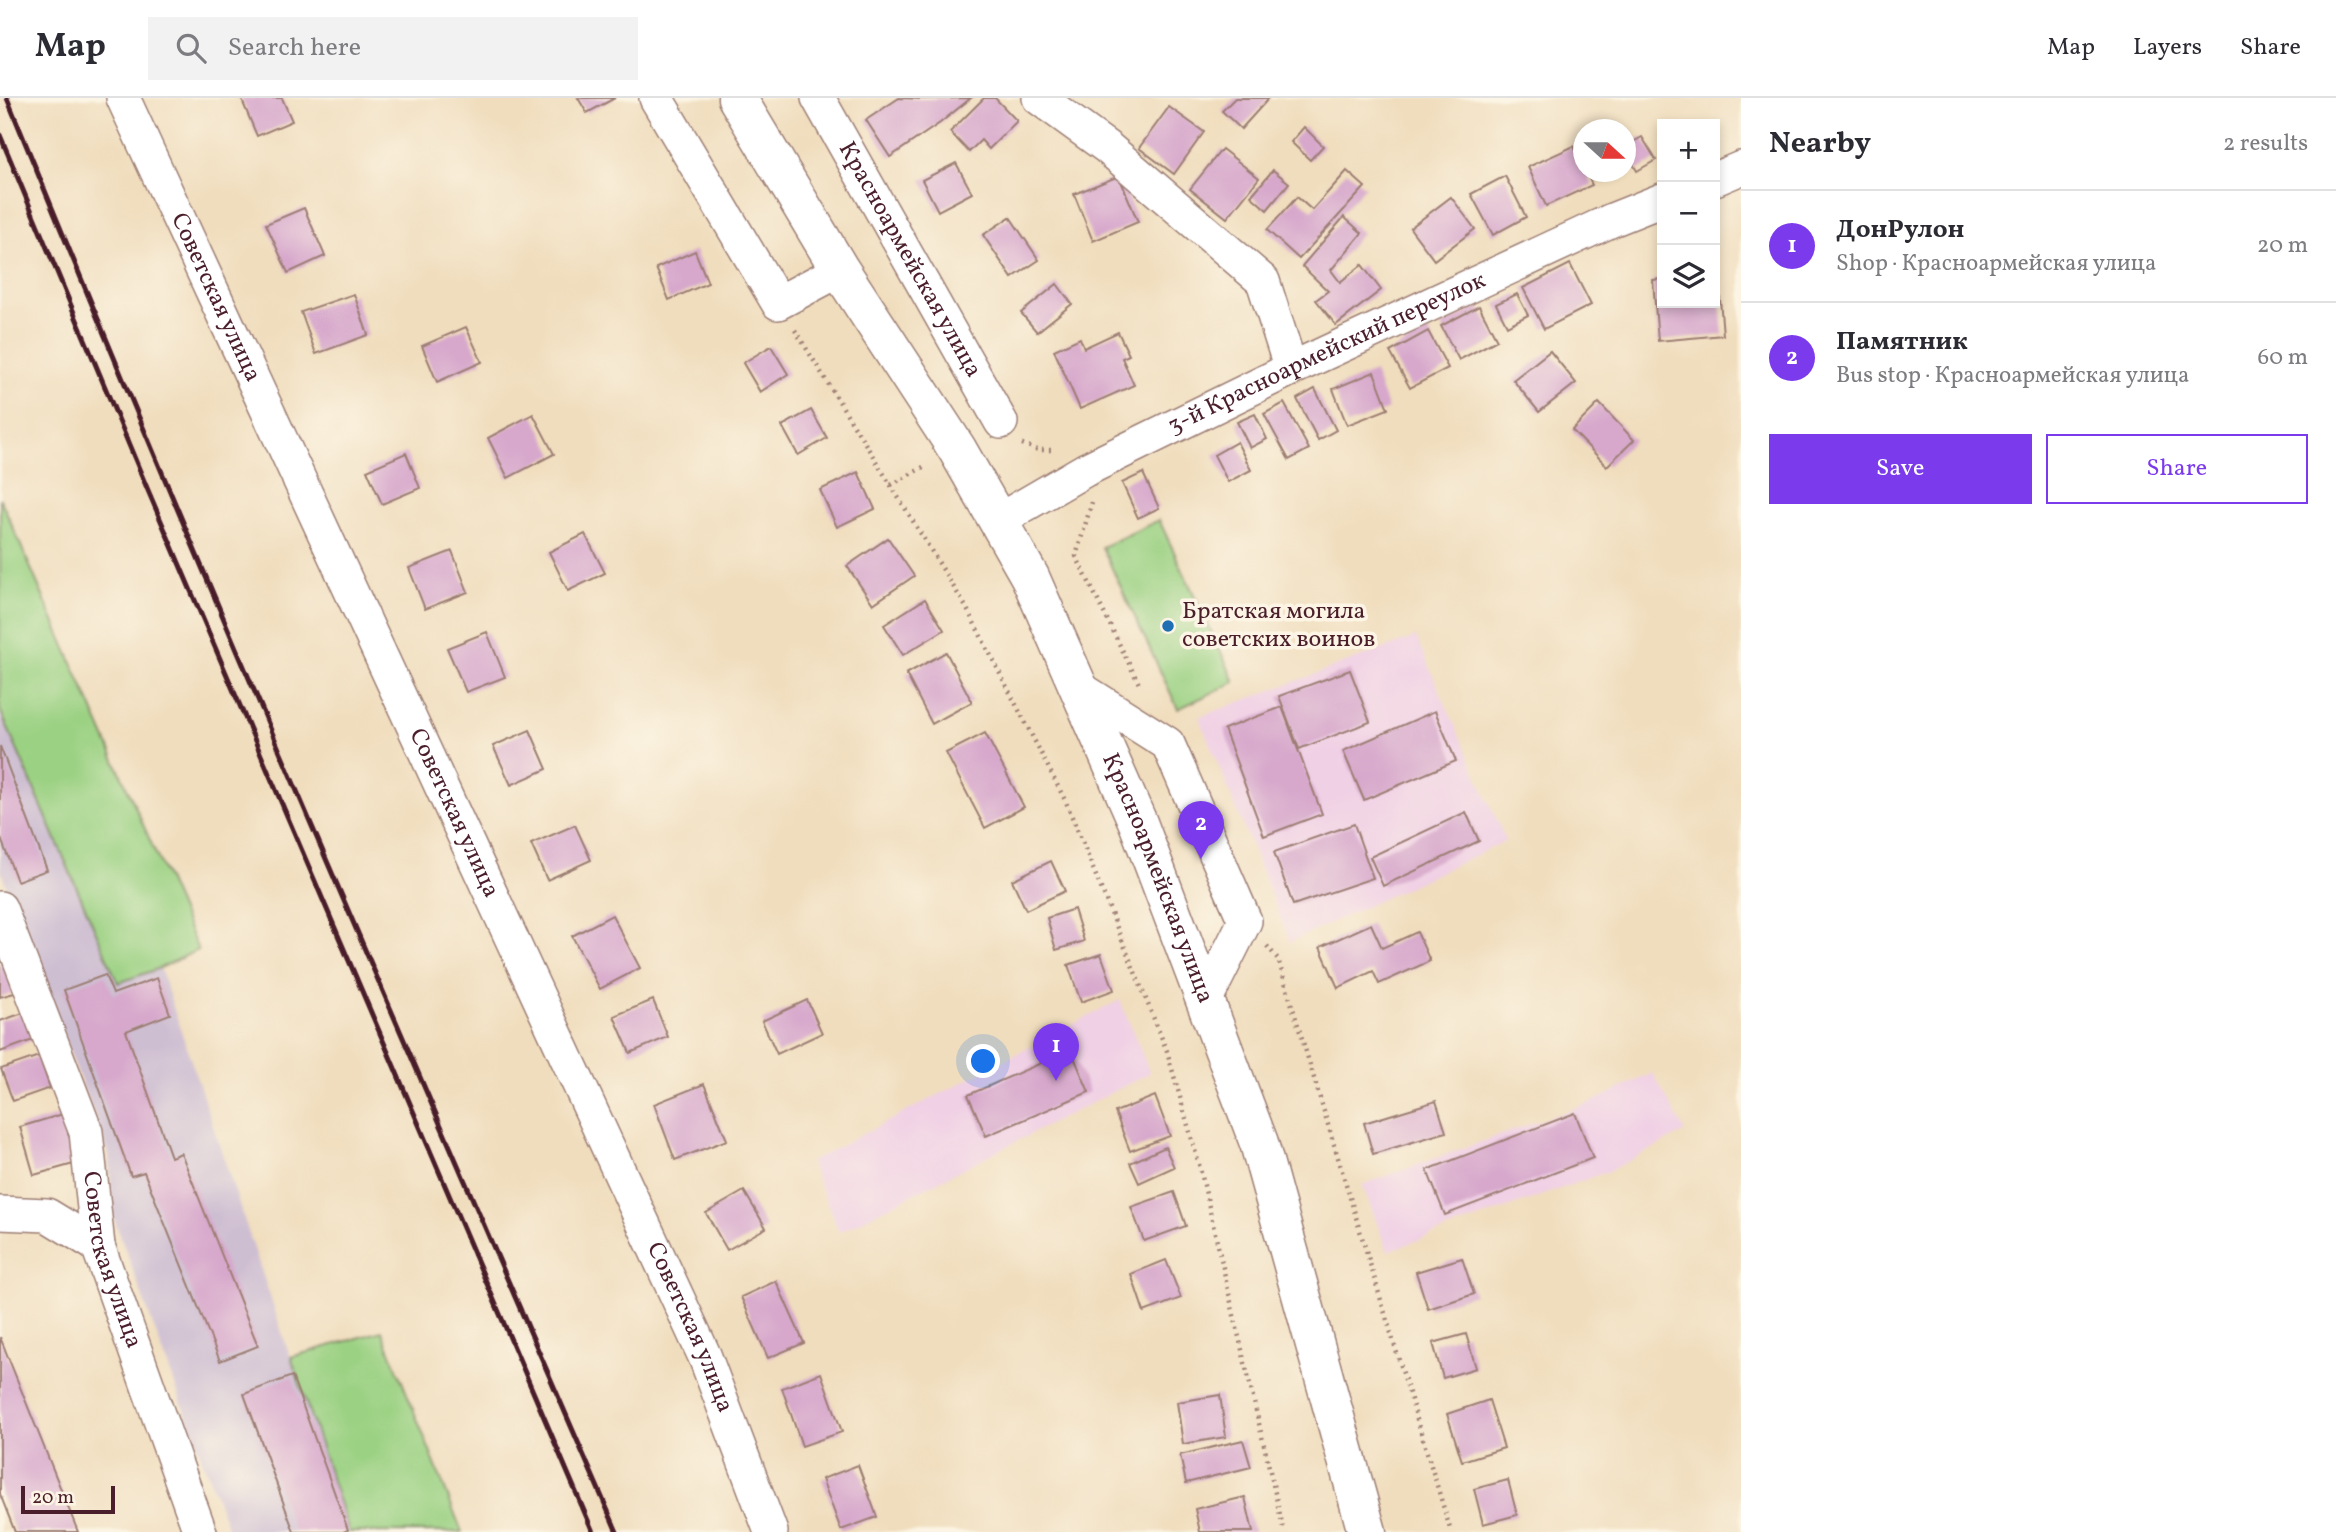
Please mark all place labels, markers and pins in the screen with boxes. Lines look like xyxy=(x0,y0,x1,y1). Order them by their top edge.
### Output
place label: Братская могила советских воинов xyxy=(1182,595,1376,657)
marker: Братская могила советских воинов xyxy=(1160,618,1176,634)
pin: 2 xyxy=(1178,801,1224,859)
pin: 1 xyxy=(1033,1023,1079,1081)

